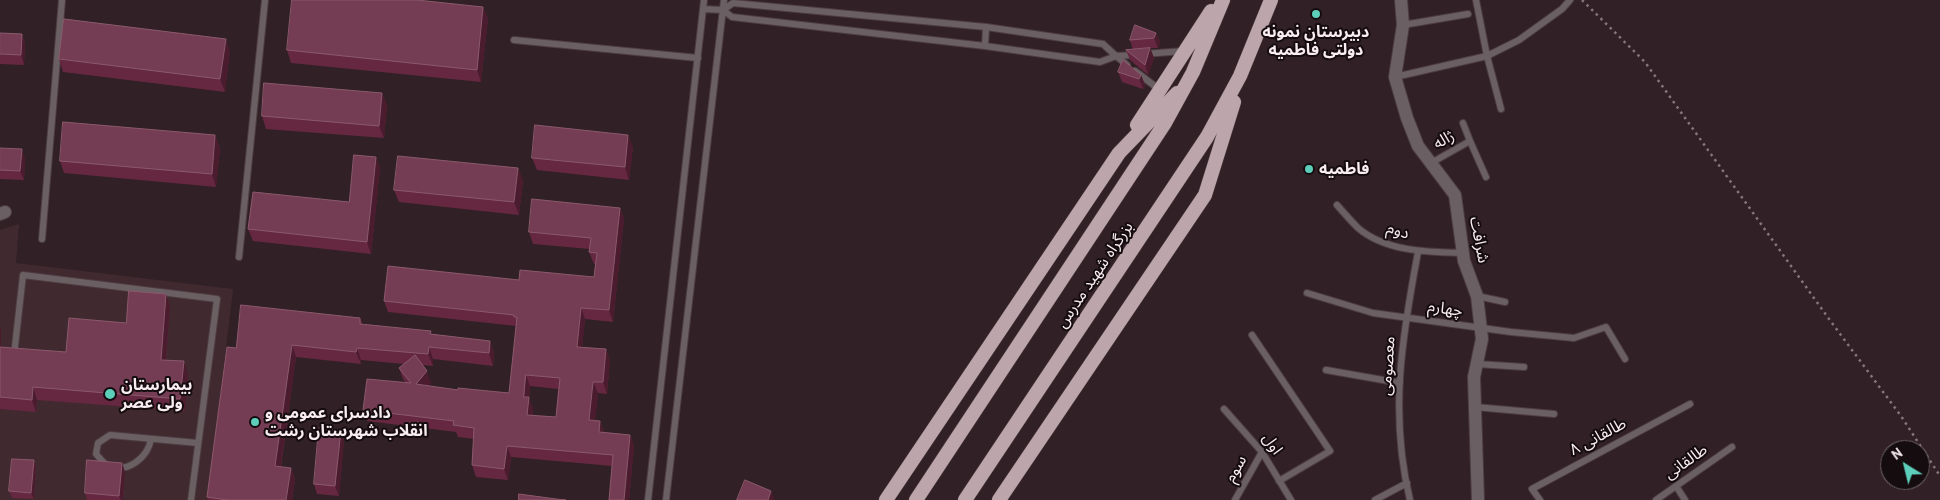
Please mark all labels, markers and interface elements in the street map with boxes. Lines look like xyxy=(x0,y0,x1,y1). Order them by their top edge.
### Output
marker: دبیرستان نمونه دولتی فاطمیه xyxy=(1310,8,1322,20)
place label: دبیرستان نمونه دولتی فاطمیه xyxy=(1263,22,1369,60)
street label: ژاله xyxy=(1430,126,1458,154)
place label: فاطمیه xyxy=(1319,159,1369,179)
marker: فاطمیه xyxy=(1303,163,1315,175)
street label: شرافت xyxy=(1465,215,1493,265)
street label: بزرگراه شهید مدرس xyxy=(1052,218,1138,332)
street label: دوم xyxy=(1384,218,1412,244)
street label: چهارم xyxy=(1426,297,1464,321)
street label: معصومی xyxy=(1376,336,1400,396)
place label: بیمارستان ولی عصر xyxy=(121,375,192,413)
marker: بیمارستان ولی عصر xyxy=(103,387,117,401)
place label: دادسرای عمومی و انقلاب شهرستان رشت xyxy=(265,403,428,441)
street label: طالقانی ۸ xyxy=(1566,414,1630,460)
marker: دادسرای عمومی و انقلاب شهرستان رشت xyxy=(249,416,261,428)
street label: اول xyxy=(1258,429,1286,459)
street label: طالقانی xyxy=(1661,440,1711,484)
north arrow xyxy=(1880,440,1930,490)
text: N xyxy=(1888,444,1906,464)
street label: سوم xyxy=(1221,452,1251,486)

